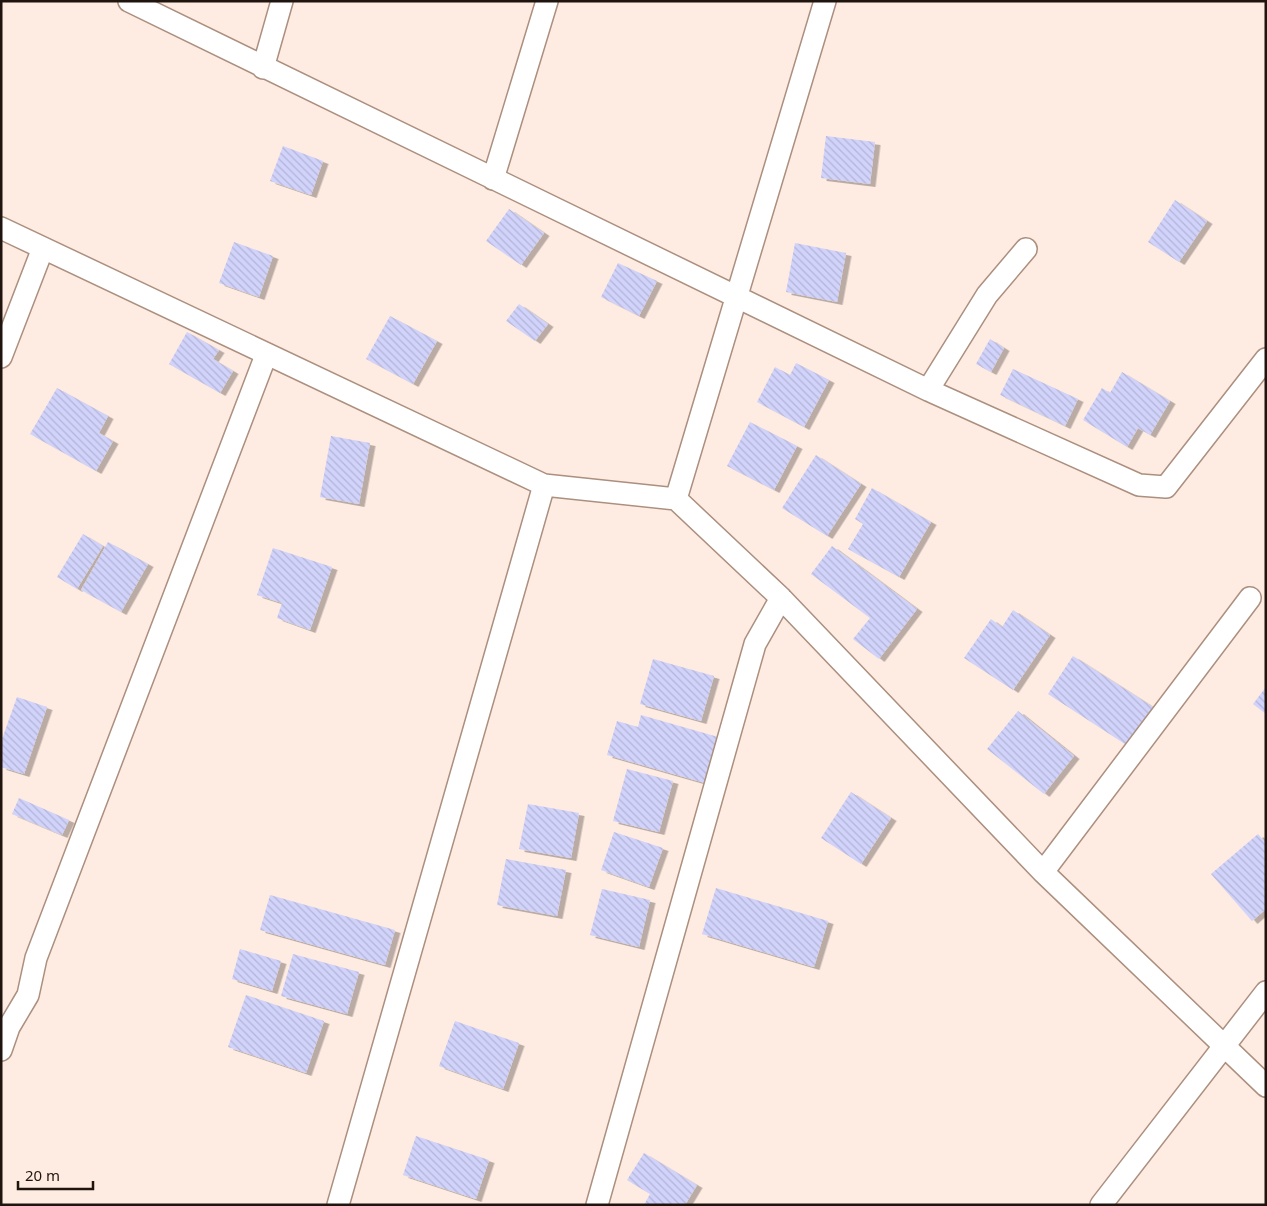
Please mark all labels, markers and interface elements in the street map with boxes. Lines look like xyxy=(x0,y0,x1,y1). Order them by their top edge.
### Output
scale bar xyxy=(18,1158,92,1190)
text: 20 m xyxy=(25,1165,60,1185)

